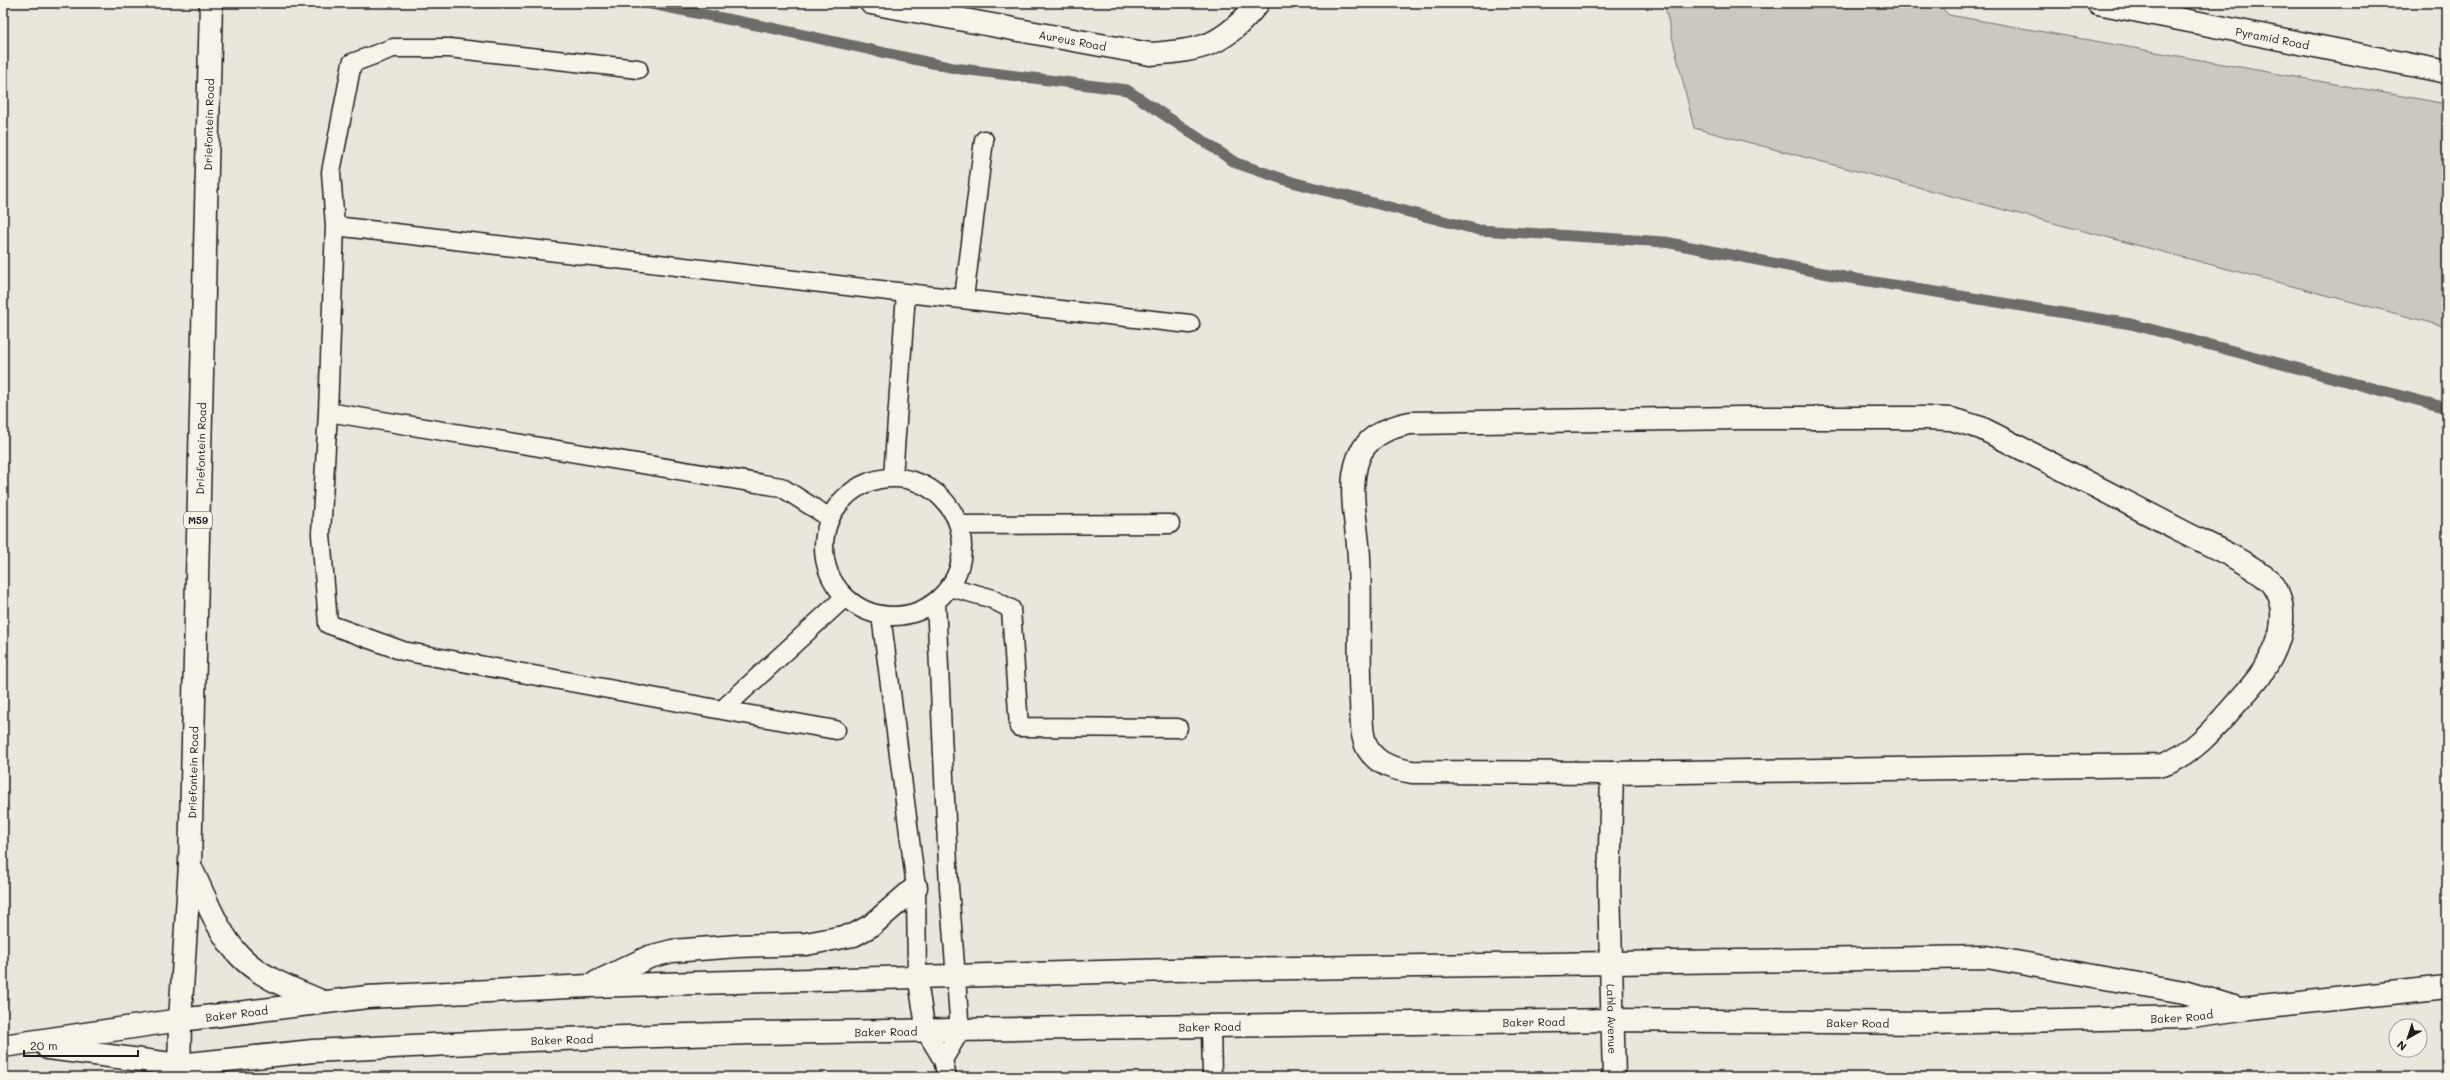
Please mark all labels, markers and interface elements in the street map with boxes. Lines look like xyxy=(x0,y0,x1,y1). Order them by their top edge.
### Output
street label: Pyramid Road xyxy=(2234,23,2311,52)
street label: Aureus Road xyxy=(1038,26,1108,53)
street label: Driefontein Road xyxy=(199,78,217,171)
street label: Driefontein Road xyxy=(192,402,209,495)
road number: M59 xyxy=(184,512,212,528)
street label: Driefontein Road xyxy=(184,726,201,819)
street label: Lahla Avenue xyxy=(1604,984,1621,1054)
street label: Baker Road xyxy=(204,1002,269,1024)
street label: Baker Road xyxy=(2150,1006,2214,1025)
street label: Baker Road xyxy=(1502,1013,1565,1029)
street label: Baker Road xyxy=(1826,1015,1889,1030)
street label: Baker Road xyxy=(1178,1018,1241,1034)
north arrow xyxy=(2388,1018,2428,1058)
street label: Baker Road xyxy=(854,1023,917,1039)
street label: Baker Road xyxy=(530,1030,594,1047)
scale bar xyxy=(24,1032,138,1058)
text: 20 m xyxy=(30,1037,58,1053)
text: N xyxy=(2393,1038,2409,1055)

